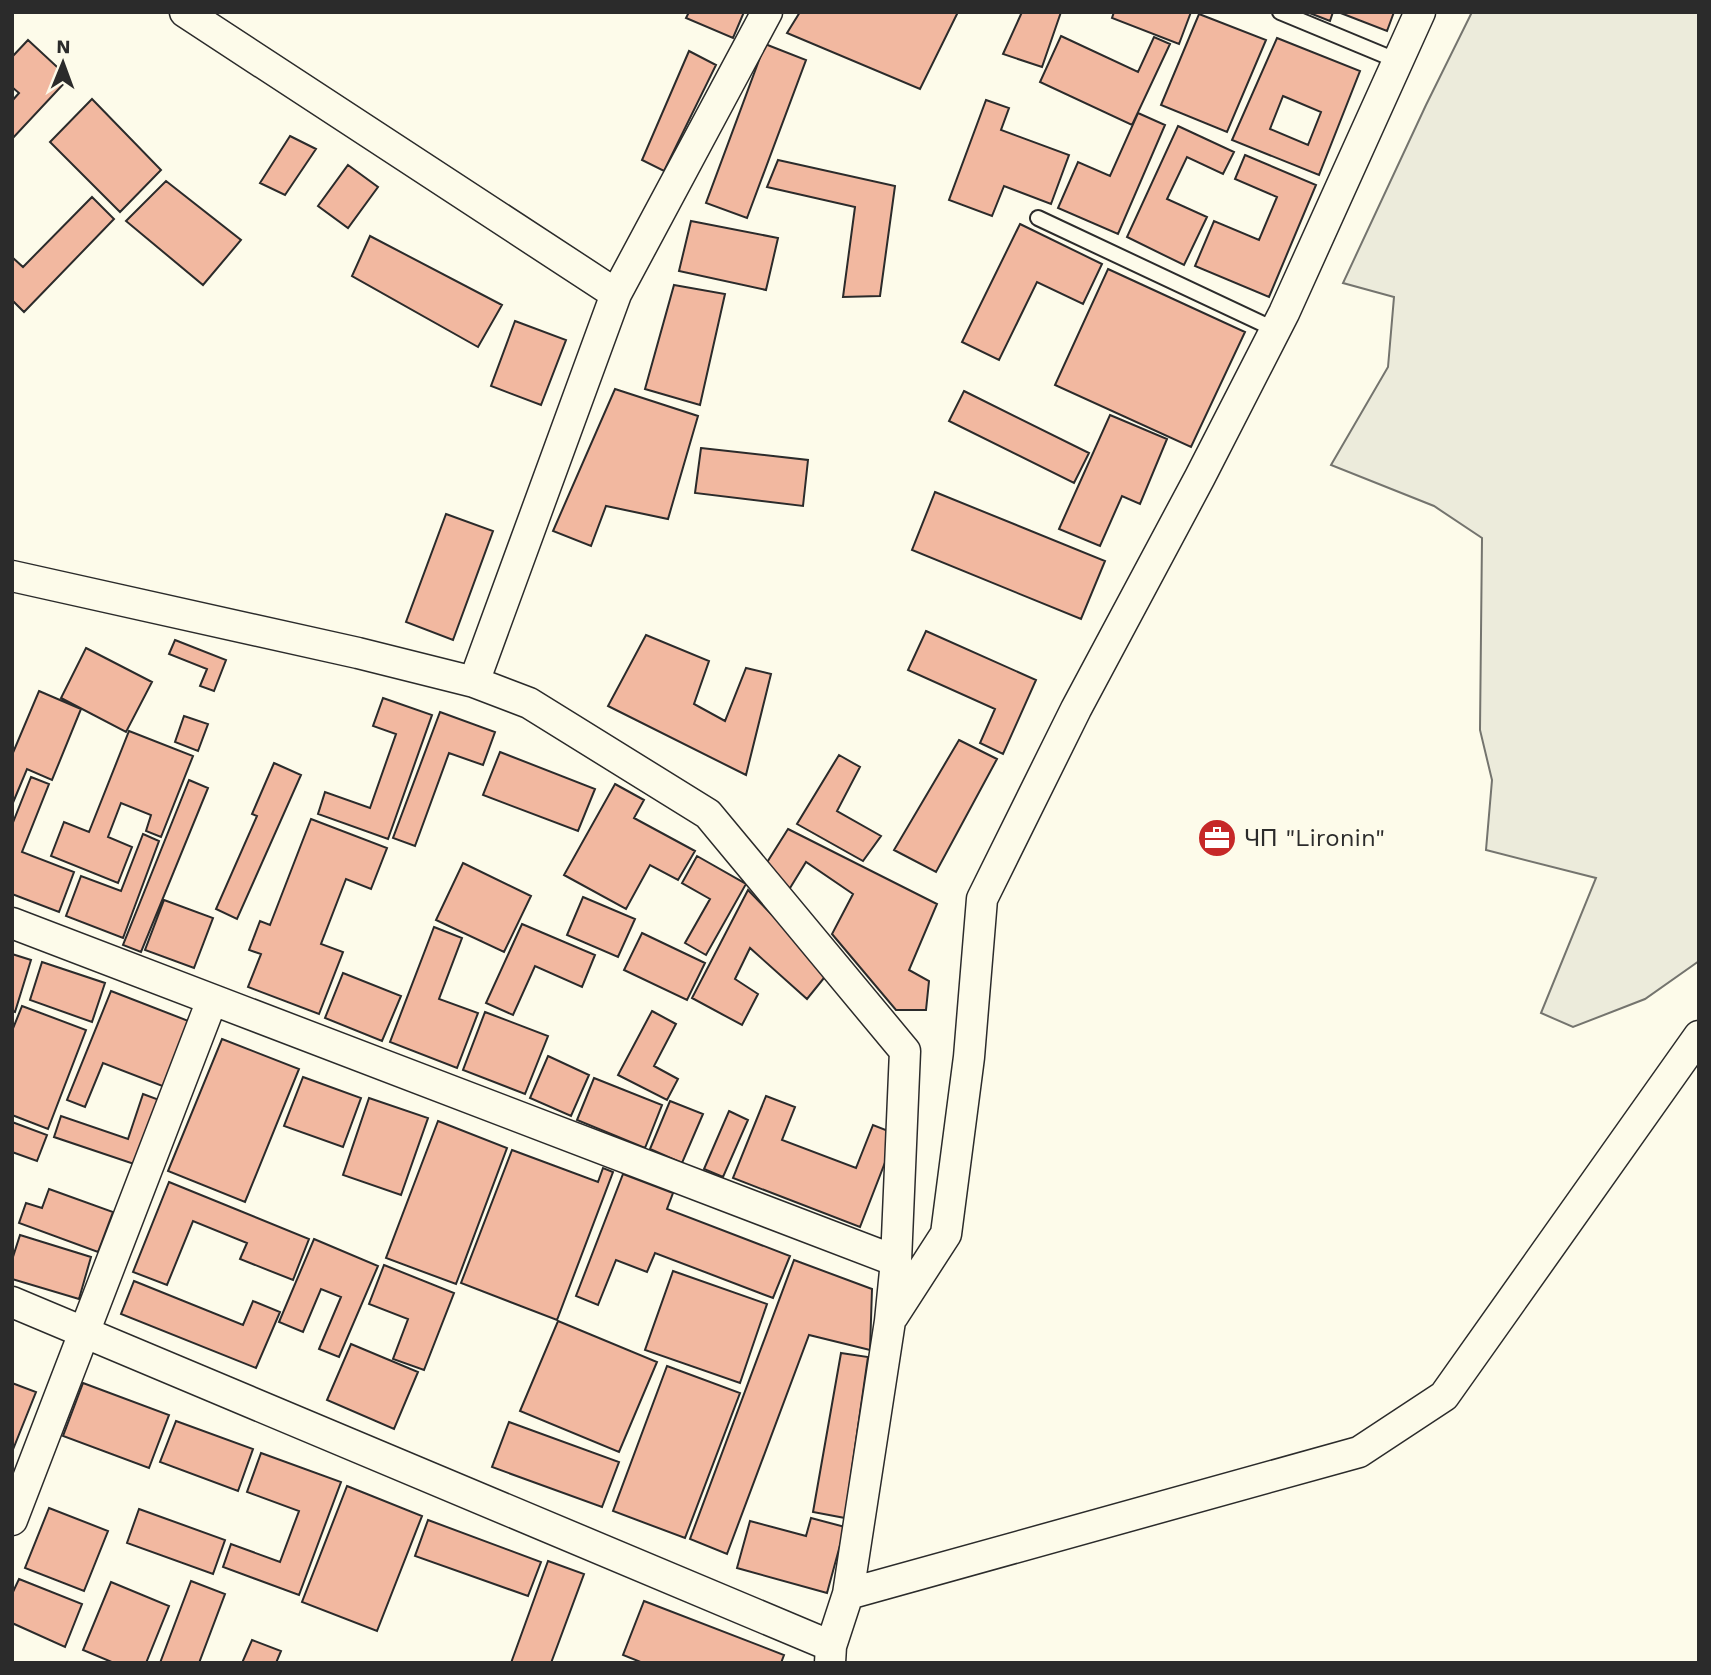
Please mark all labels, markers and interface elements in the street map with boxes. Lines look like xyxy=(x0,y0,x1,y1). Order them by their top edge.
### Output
north arrow xyxy=(28,28,98,98)
text: N xyxy=(56,35,71,58)
office icon: ЧП "Lironin" xyxy=(1196,817,1238,859)
place label: ЧП "Lironin" xyxy=(1244,824,1385,852)

